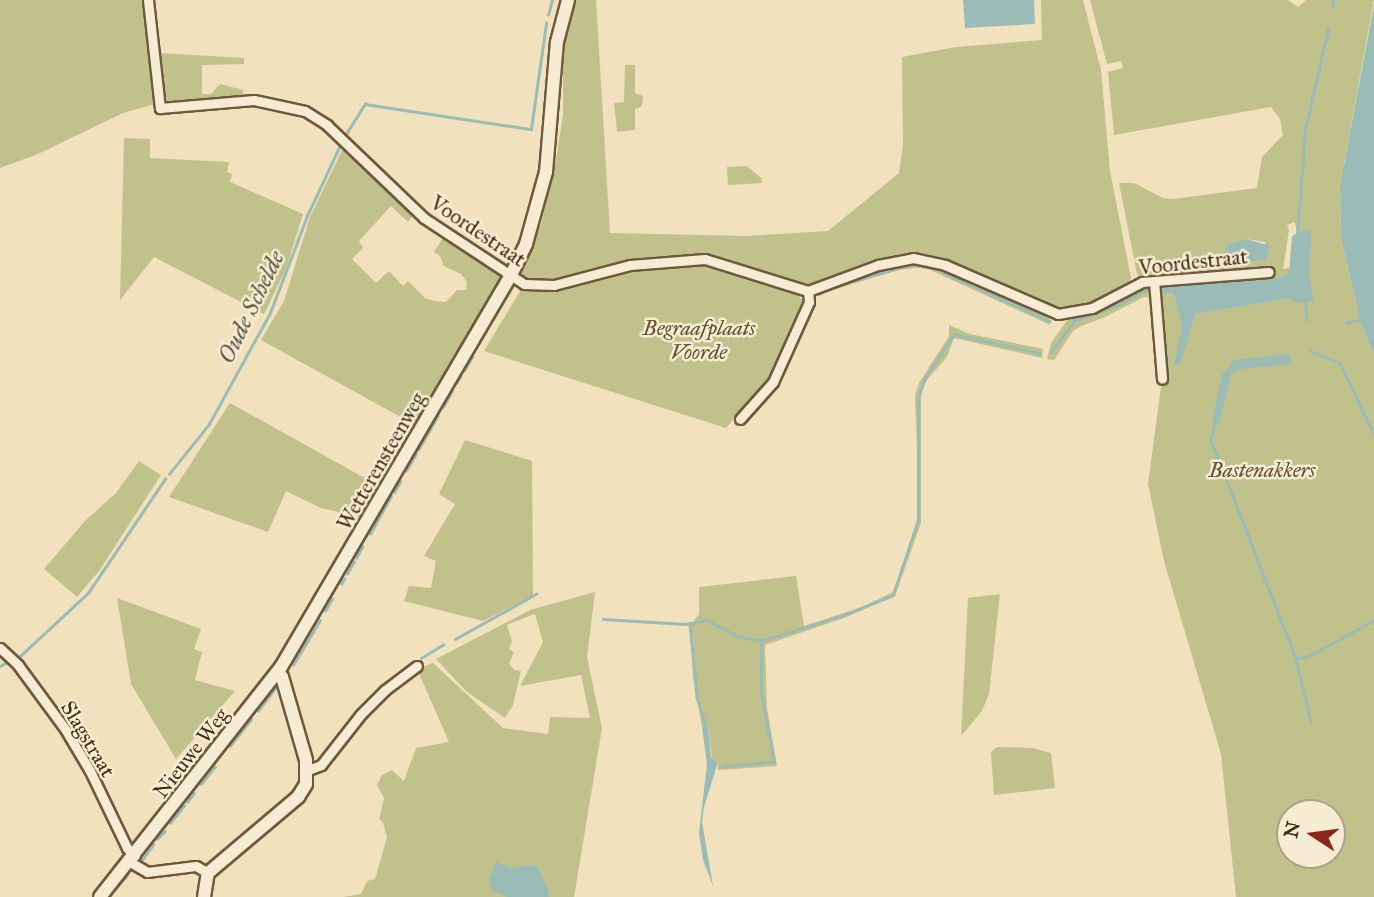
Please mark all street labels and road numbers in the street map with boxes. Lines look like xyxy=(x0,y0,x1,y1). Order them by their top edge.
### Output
street label: Voordestraat xyxy=(425,190,531,272)
street label: Voordestraat xyxy=(1137,244,1249,280)
street label: Wetterensteenweg xyxy=(331,388,431,534)
street label: Slagstraat xyxy=(55,696,121,782)
street label: Nieuwe Weg xyxy=(148,703,234,803)

